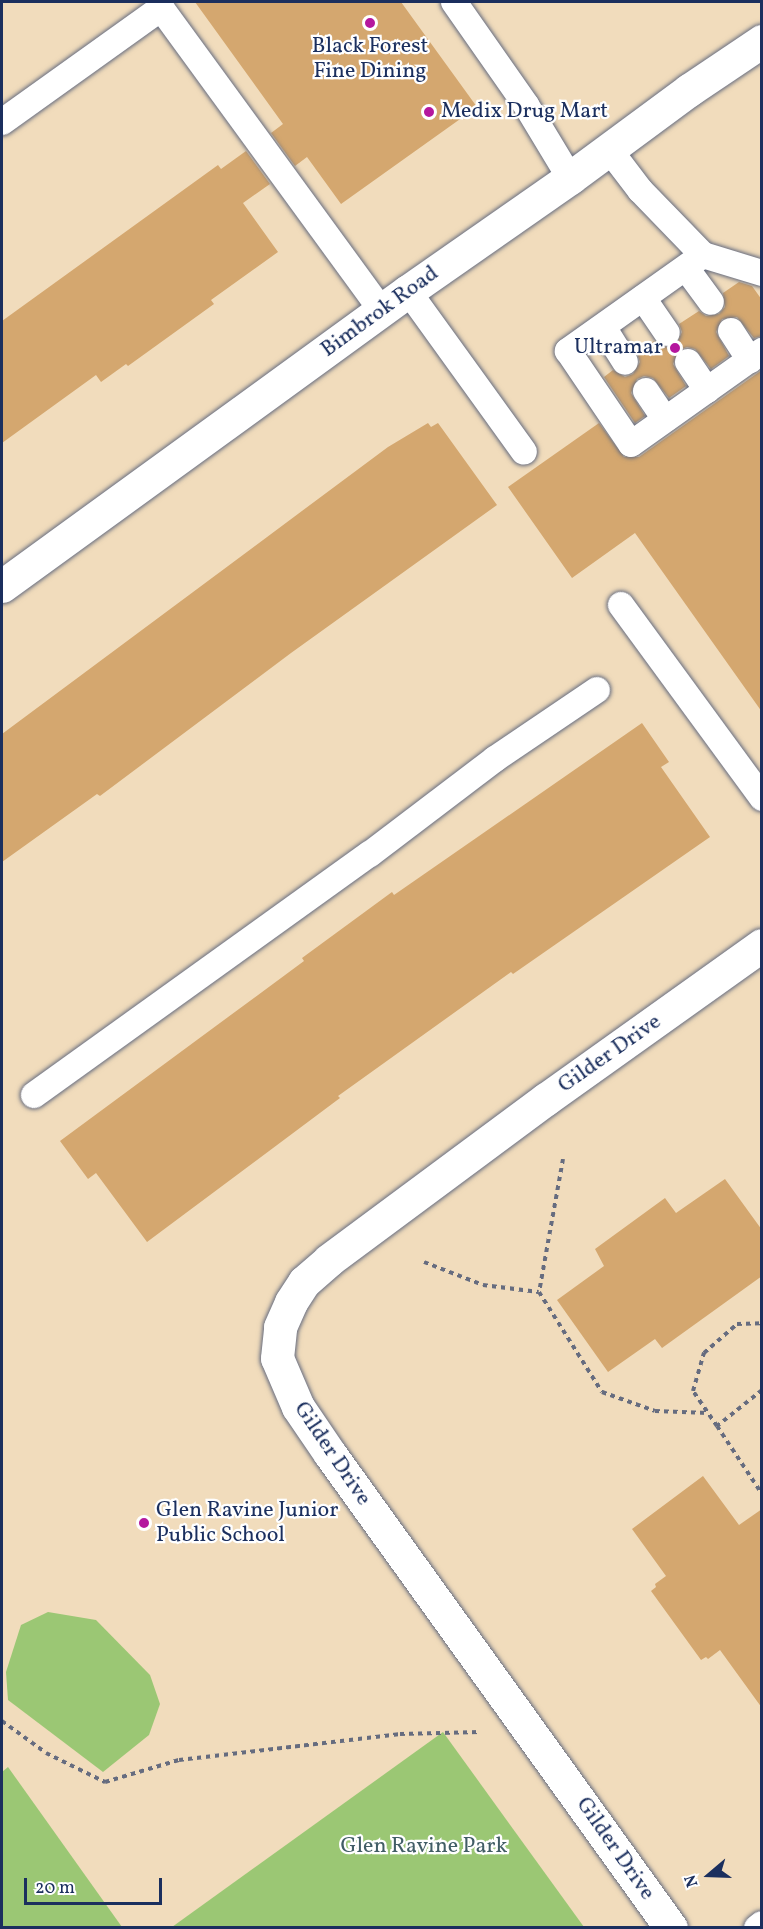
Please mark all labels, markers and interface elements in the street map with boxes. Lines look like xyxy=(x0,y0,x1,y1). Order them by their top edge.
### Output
marker: Black Forest Fine Dining xyxy=(363,16,377,30)
place label: Black Forest Fine Dining xyxy=(312,33,428,84)
place label: Medix Drug Mart xyxy=(441,99,608,125)
marker: Medix Drug Mart xyxy=(422,105,436,119)
street label: Bimbrok Road xyxy=(316,261,444,363)
place label: Ultramar xyxy=(574,335,663,361)
marker: Ultramar xyxy=(668,341,682,355)
street label: Gilder Drive xyxy=(554,1009,666,1099)
street label: Gilder Drive xyxy=(288,1397,376,1511)
place label: Glen Ravine Junior Public School xyxy=(156,1497,338,1548)
marker: Glen Ravine Junior Public School xyxy=(137,1516,151,1530)
street label: Gilder Drive xyxy=(570,1793,660,1905)
park label: Glen Ravine Park xyxy=(340,1834,508,1860)
north arrow xyxy=(679,1845,739,1905)
scale bar xyxy=(27,1866,165,1904)
text: N xyxy=(680,1872,704,1890)
text: 20 m xyxy=(35,1876,75,1901)

